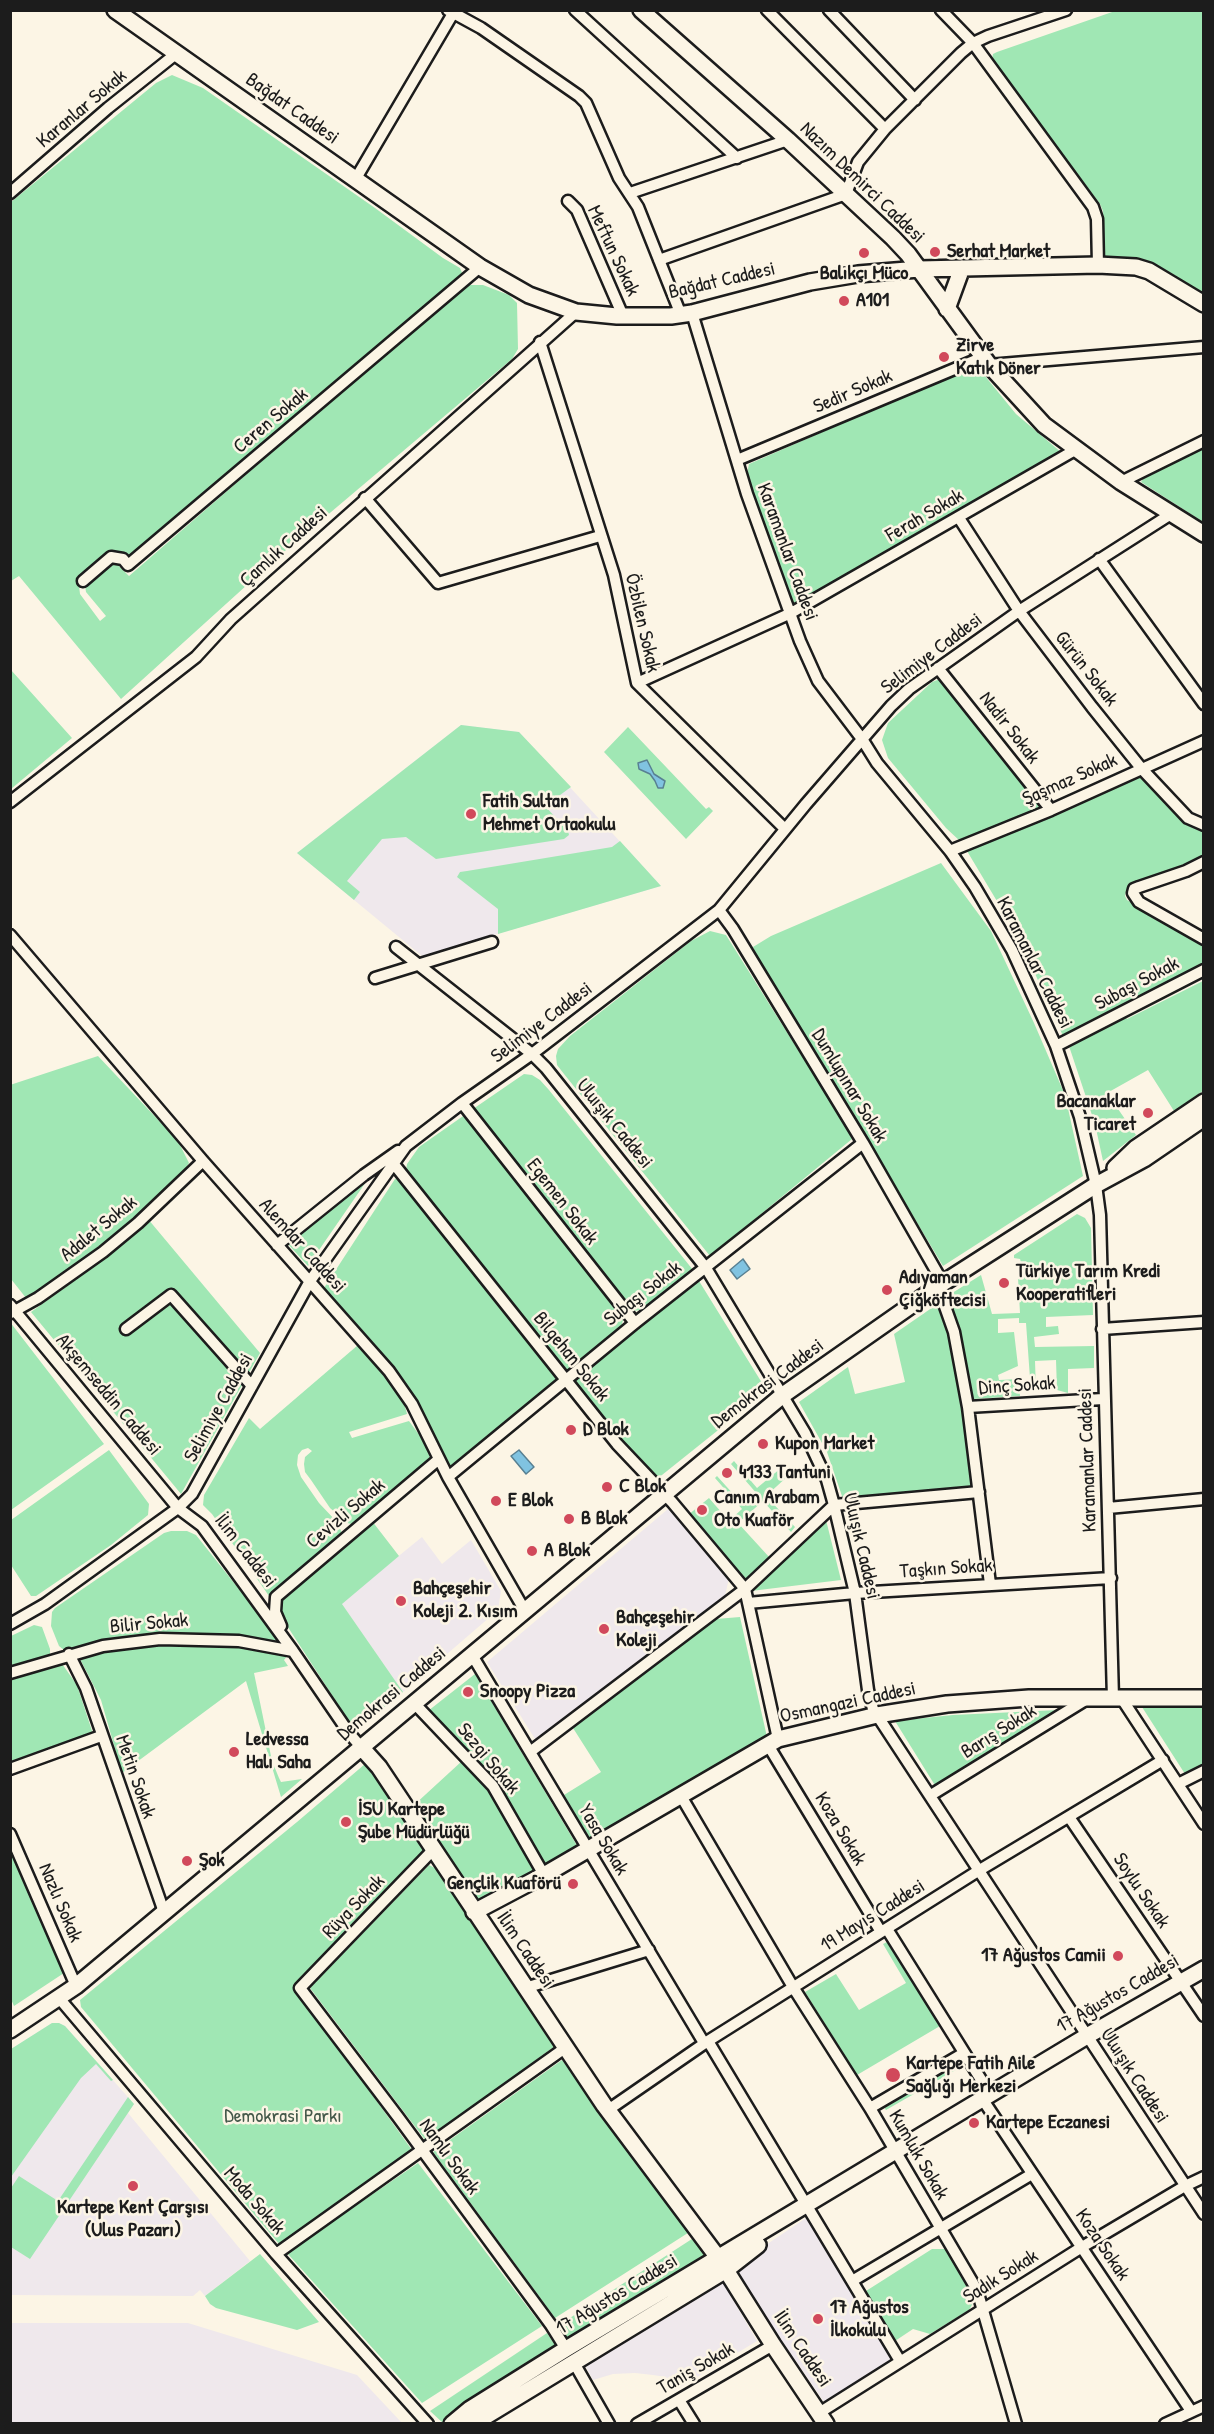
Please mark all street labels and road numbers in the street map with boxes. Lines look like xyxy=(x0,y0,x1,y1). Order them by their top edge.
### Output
street label: Karanlar Sokak xyxy=(32,64,132,154)
street label: Bağdat Caddesi xyxy=(241,68,343,150)
street label: Nazım Demirci Caddesi xyxy=(795,117,929,249)
street label: Meftun Sokak xyxy=(582,202,644,300)
street label: Bağdat Caddesi xyxy=(666,257,778,305)
street label: Sedir Sokak xyxy=(810,365,896,419)
street label: Ceren Sokak xyxy=(229,383,313,459)
street label: Karamanlar Caddesi xyxy=(751,480,823,624)
street label: Ferah Sokak xyxy=(882,484,968,548)
street label: Çamlık Caddesi xyxy=(235,501,333,593)
street label: Özbilen Sokak xyxy=(619,571,665,675)
street label: Selimiye Caddesi xyxy=(877,608,987,700)
street label: Gürün Sokak xyxy=(1049,627,1123,711)
street label: Nadir Sokak xyxy=(973,687,1045,769)
street label: Şaşmaz Sokak xyxy=(1019,748,1121,812)
street label: Karamanlar Caddesi xyxy=(991,893,1077,1033)
street label: Subaşı Sokak xyxy=(1091,952,1183,1016)
street label: Selimiye Caddesi xyxy=(487,977,597,1069)
street label: Dumlupınar Sokak xyxy=(806,1025,892,1147)
street label: Uluışık Caddesi xyxy=(571,1074,657,1174)
street label: Egemen Sokak xyxy=(521,1154,603,1250)
street label: Adalet Sokak xyxy=(56,1191,142,1267)
street label: Alemdar Caddesi xyxy=(253,1194,351,1298)
street label: Subaşı Sokak xyxy=(599,1256,687,1332)
street label: Bilgehan Sokak xyxy=(528,1307,614,1407)
street label: Akşemseddin Caddesi xyxy=(50,1329,166,1461)
street label: Demokrasi Caddesi xyxy=(707,1334,829,1434)
street label: Selimiye Caddesi xyxy=(179,1349,259,1467)
street label: Dinç Sokak xyxy=(978,1371,1056,1401)
street label: Karamanlar Caddesi xyxy=(1073,1387,1103,1533)
street label: Cevizli Sokak xyxy=(302,1474,390,1554)
street label: Uluışık Caddesi xyxy=(837,1490,885,1602)
street label: İlim Caddesi xyxy=(209,1509,281,1593)
street label: Taşkın Sokak xyxy=(899,1554,993,1584)
street label: Bilir Sokak xyxy=(109,1609,189,1639)
street label: Demokrasi Caddesi xyxy=(333,1642,451,1746)
street label: Osmangazi Caddesi xyxy=(778,1677,918,1729)
street label: Barış Sokak xyxy=(957,1700,1041,1764)
street label: Sezgi Sokak xyxy=(451,1719,525,1799)
street label: Metin Sokak xyxy=(110,1732,160,1822)
street label: Koza Sokak xyxy=(809,1788,871,1870)
street label: Yasa Sokak xyxy=(572,1800,634,1880)
street label: Soylu Sokak xyxy=(1107,1849,1175,1933)
street label: Nazlı Sokak xyxy=(33,1860,87,1946)
street label: Rüya Sokak xyxy=(318,1870,390,1944)
street label: 19 Mayıs Caddesi xyxy=(816,1874,930,1958)
street label: İlim Caddesi xyxy=(491,1907,559,1993)
street label: 17 Ağustos Caddesi xyxy=(1052,1949,1184,2039)
street label: Uluışık Caddesi xyxy=(1094,2024,1174,2128)
street label: Kumluk Sokak xyxy=(883,2106,953,2204)
street label: Namlı Sokak xyxy=(413,2114,485,2200)
street label: Moda Sokak xyxy=(218,2162,290,2240)
street label: Koza Sokak xyxy=(1069,2205,1135,2285)
street label: Sadık Sokak xyxy=(959,2245,1043,2309)
street label: 17 Ağustos Caddesi xyxy=(552,2249,682,2341)
street label: İlim Caddesi xyxy=(768,2306,836,2392)
street label: Taniş Sokak xyxy=(653,2337,739,2401)

